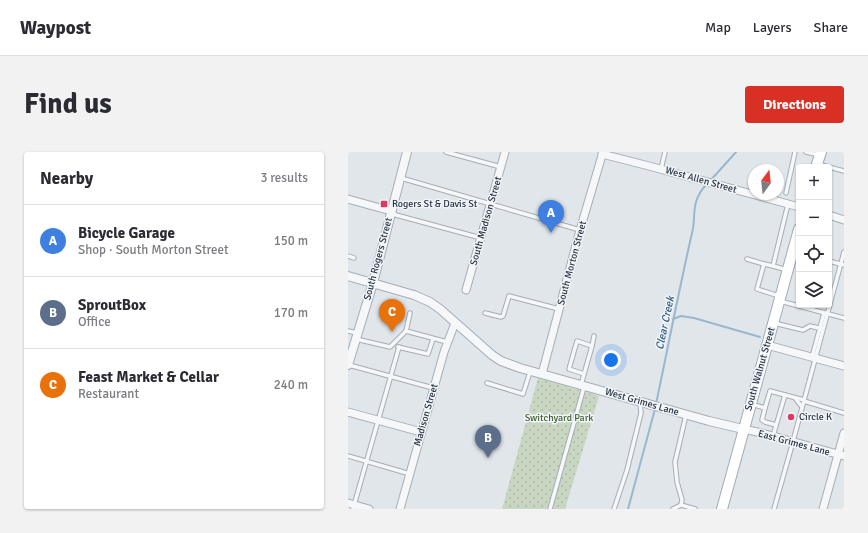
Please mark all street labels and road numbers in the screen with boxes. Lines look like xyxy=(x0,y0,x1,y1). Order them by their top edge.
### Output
street label: West Allen Street xyxy=(664,164,738,196)
street label: South Madison Street xyxy=(468,175,505,267)
street label: South Rogers Street xyxy=(361,216,395,302)
street label: South Morton Street xyxy=(555,219,589,307)
street label: South Walnut Street xyxy=(742,325,778,412)
street label: Madison Street xyxy=(411,382,441,448)
street label: West Grimes Lane xyxy=(604,386,680,418)
street label: East Grimes Lane xyxy=(757,428,831,458)

